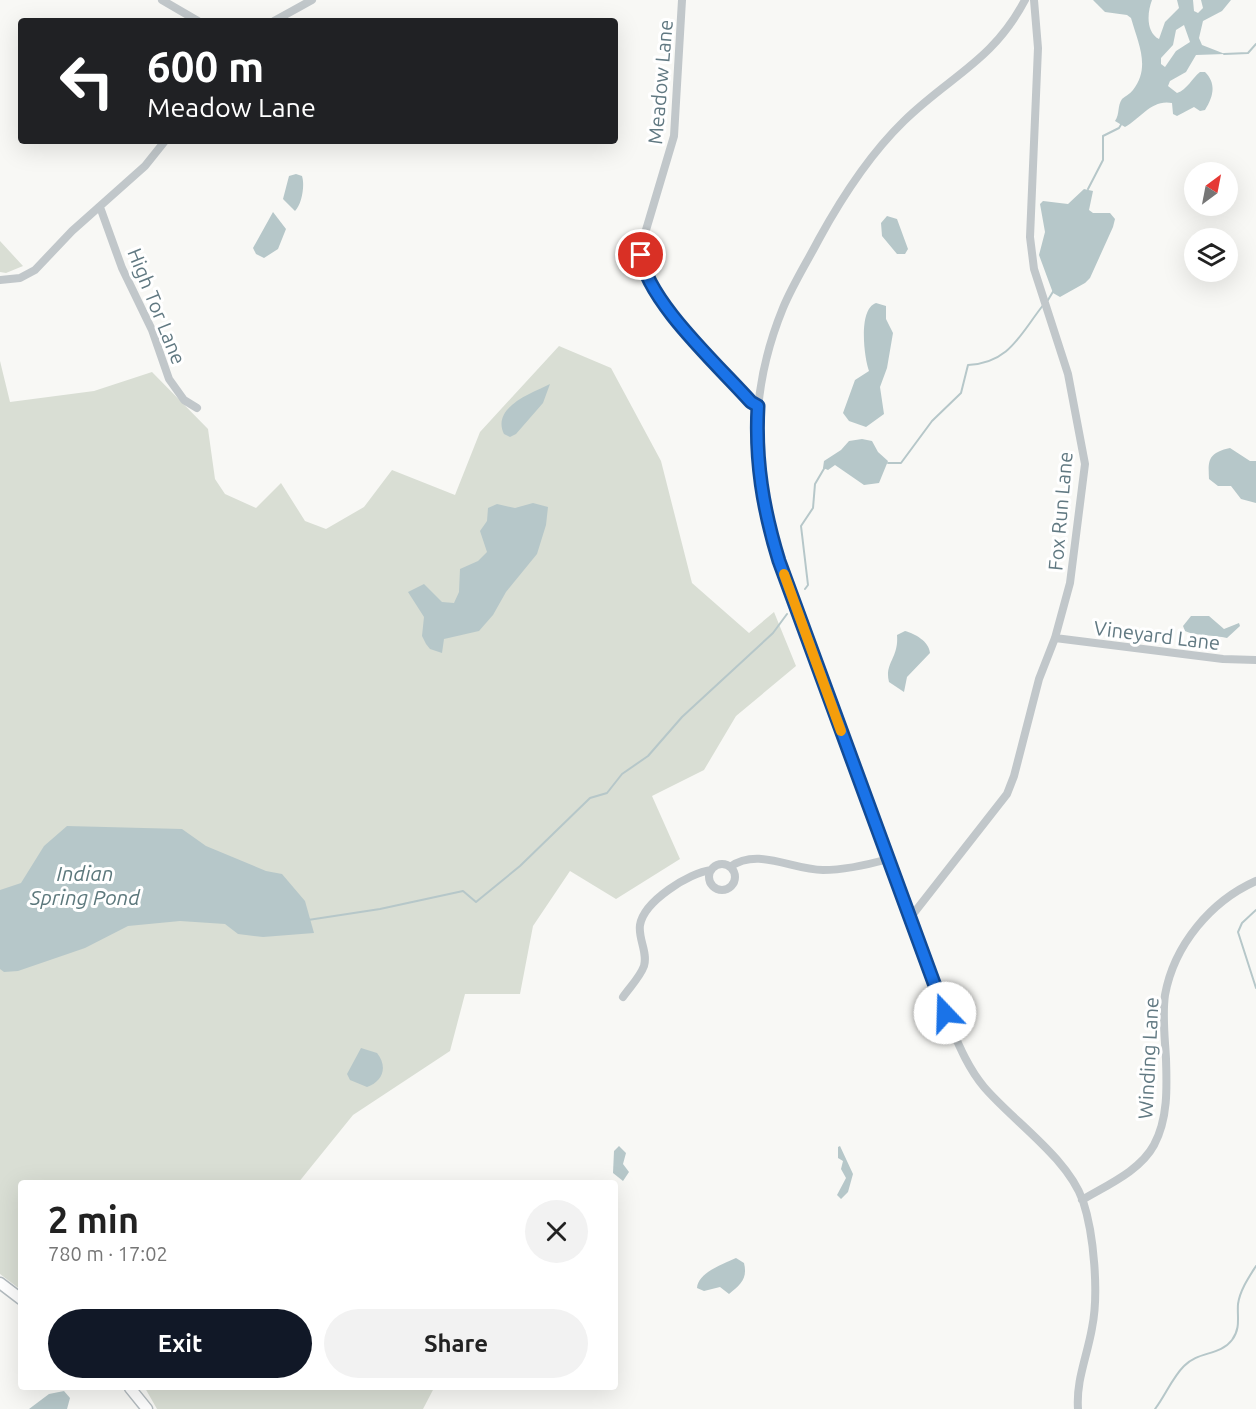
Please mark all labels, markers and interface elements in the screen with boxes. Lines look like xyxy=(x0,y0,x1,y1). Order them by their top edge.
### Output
street label: Meadow Lane xyxy=(643,19,677,145)
icon: left xyxy=(48,42,126,120)
text: 600 m xyxy=(147,43,264,90)
text: Meadow Lane xyxy=(147,92,316,122)
north arrow xyxy=(1184,162,1238,216)
map controls xyxy=(1184,162,1238,282)
button: layers xyxy=(1184,228,1238,282)
pin xyxy=(615,229,666,280)
icon: arrive xyxy=(624,238,657,271)
street label: High Tor Lane xyxy=(123,245,191,367)
street label: Fox Run Lane xyxy=(1043,450,1077,572)
street label: Vineyard Lane xyxy=(1092,616,1222,654)
water label: Indian Spring Pond xyxy=(29,861,141,909)
position arrow xyxy=(913,981,977,1045)
street label: Winding Lane xyxy=(1133,996,1163,1120)
text: 2 min xyxy=(48,1199,139,1240)
button: close xyxy=(525,1200,588,1263)
text: 780 m · 17:02 xyxy=(48,1242,168,1265)
button: Exit xyxy=(48,1309,312,1378)
button: Share xyxy=(324,1309,588,1378)

